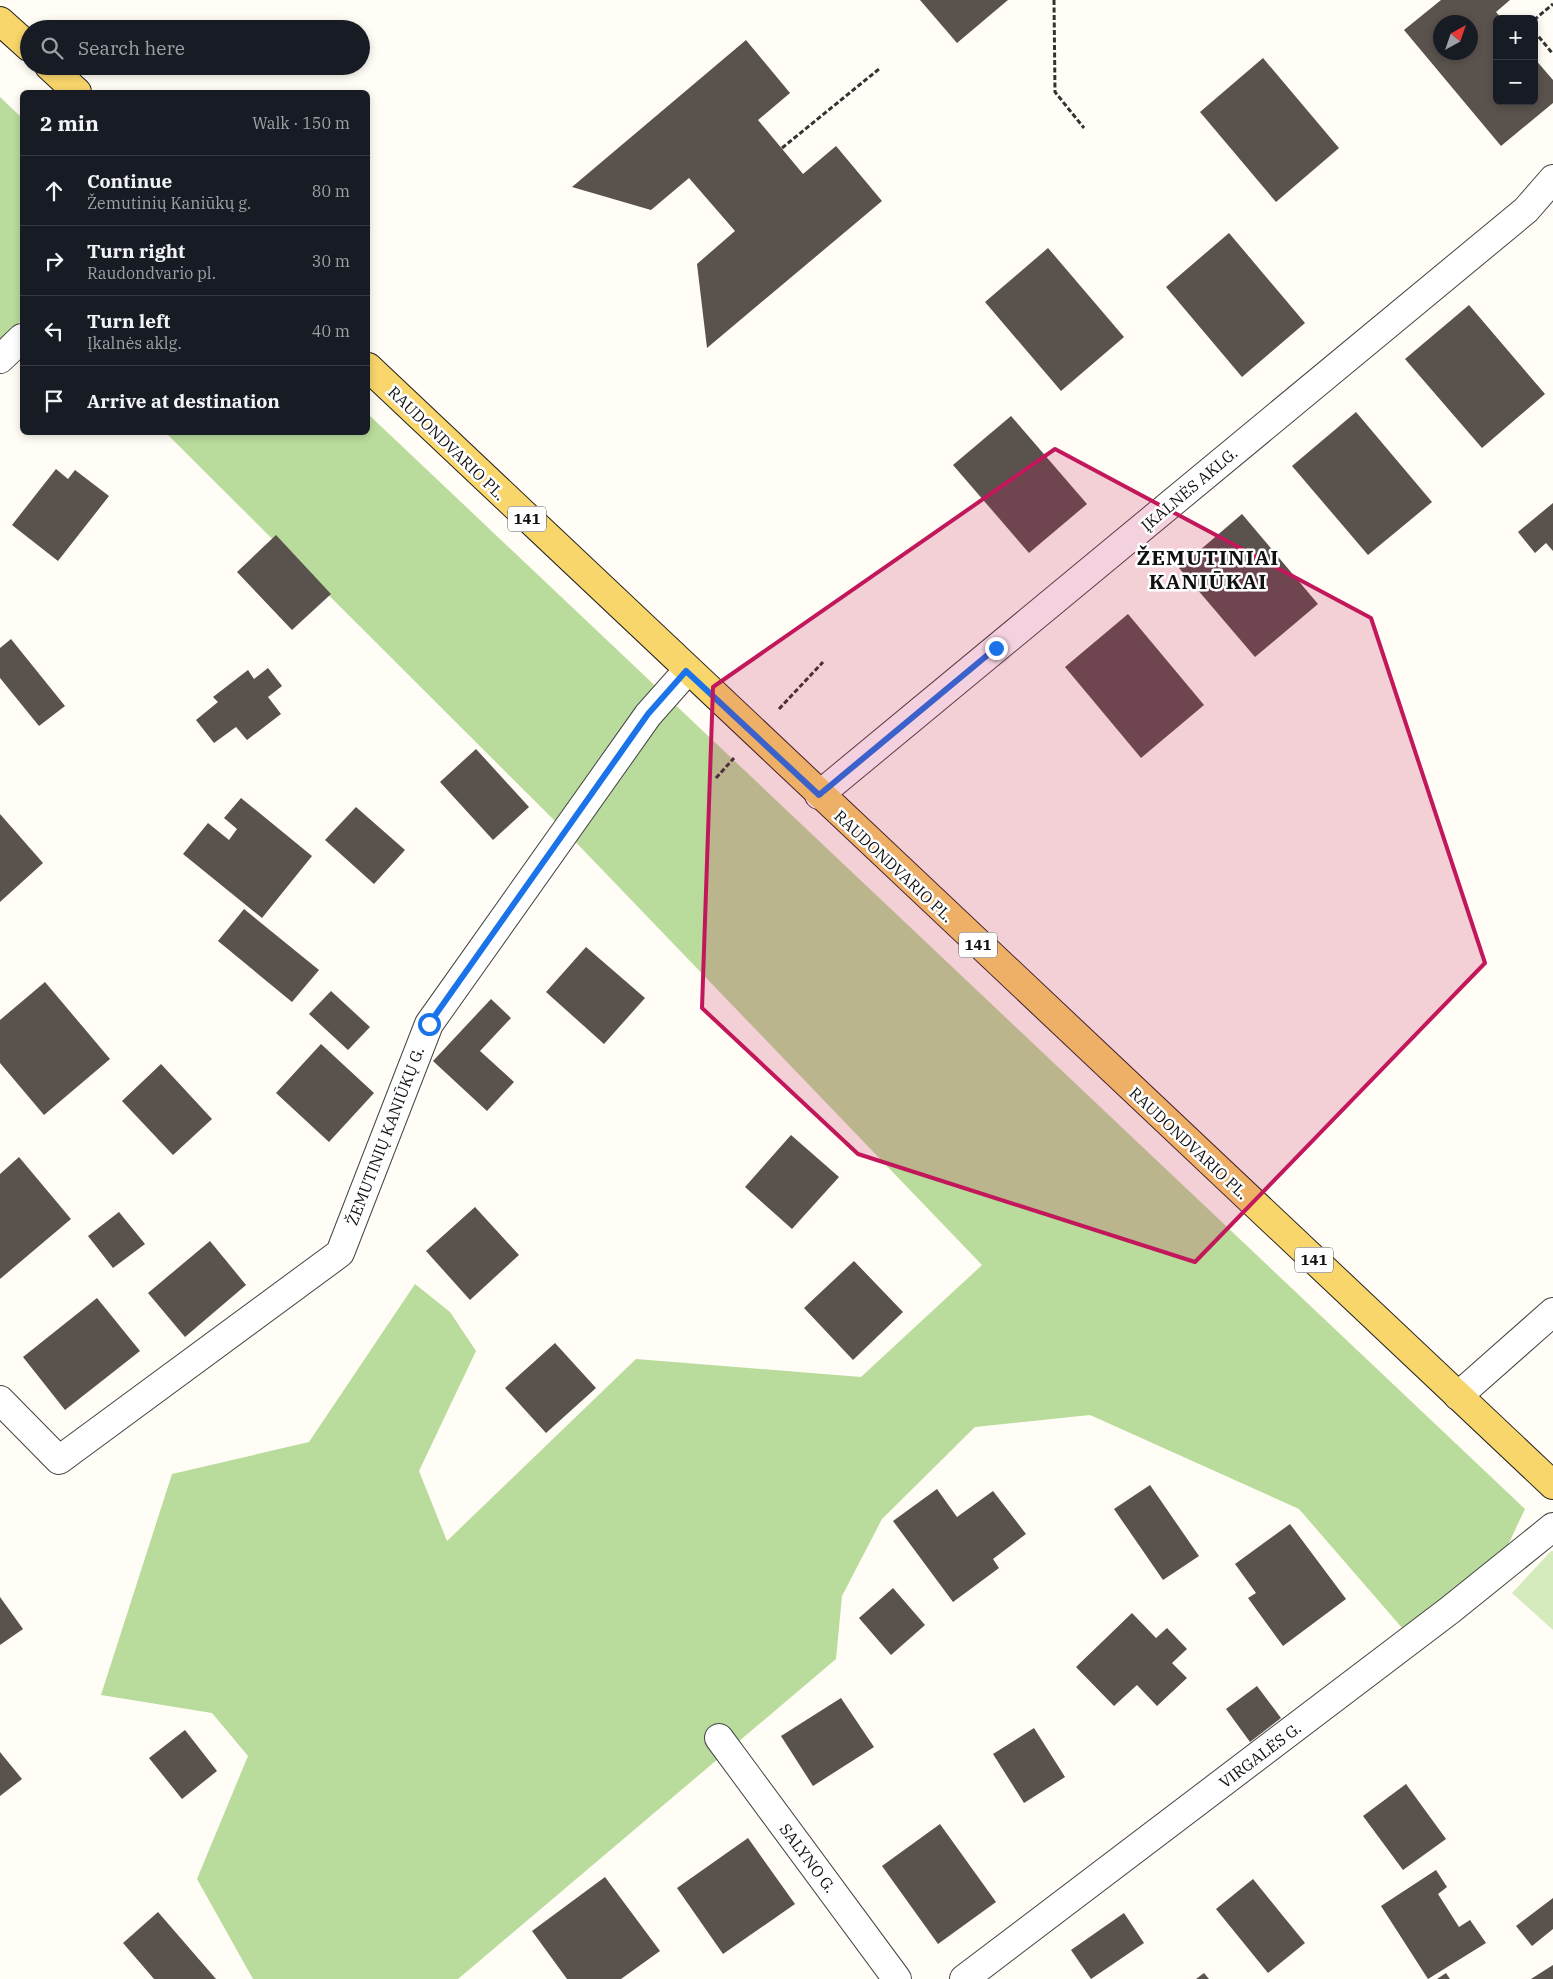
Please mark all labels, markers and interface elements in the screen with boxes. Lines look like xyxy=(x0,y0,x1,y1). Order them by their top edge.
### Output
north arrow xyxy=(1433,15,1478,60)
map controls xyxy=(1493,15,1538,105)
button: + xyxy=(1493,15,1538,60)
search box xyxy=(20,20,370,75)
icon: search xyxy=(38,34,66,62)
text: Search here xyxy=(78,36,185,60)
button: − xyxy=(1493,60,1538,105)
text: 2 min xyxy=(40,109,99,137)
text: Walk · 150 m xyxy=(252,113,350,133)
text: Continue xyxy=(87,169,172,193)
icon: ahead xyxy=(40,177,68,205)
text: 80 m xyxy=(312,181,350,201)
text: Žemutinių Kaniūkų g. xyxy=(87,193,251,213)
text: Turn right xyxy=(87,239,185,263)
icon: right xyxy=(40,247,68,275)
text: 30 m xyxy=(312,251,350,271)
text: Raudondvario pl. xyxy=(87,263,216,283)
text: Turn left xyxy=(87,309,170,333)
icon: left xyxy=(40,317,68,345)
text: 40 m xyxy=(312,321,350,341)
text: Įkalnės aklg. xyxy=(87,333,182,353)
street label: RAUDONDVARIO PL. xyxy=(384,382,510,504)
icon: arrive xyxy=(40,387,68,415)
text: Arrive at destination xyxy=(87,389,280,413)
street label: ĮKALNĖS AKLG. xyxy=(1137,443,1241,535)
road number: 141 xyxy=(508,506,546,532)
district label: ŽEMUTINIAI KANIŪKAI xyxy=(1137,543,1279,595)
route end xyxy=(985,637,1008,660)
street label: RAUDONDVARIO PL. xyxy=(830,806,958,926)
road number: 141 xyxy=(959,932,997,958)
route start xyxy=(418,1013,441,1036)
street label: ŽEMUTINIŲ KANIŪKŲ G. xyxy=(342,1044,428,1228)
street label: RAUDONDVARIO PL. xyxy=(1125,1083,1253,1203)
road number: 141 xyxy=(1295,1248,1333,1272)
street label: VIRGALĖS G. xyxy=(1215,1718,1305,1792)
street label: SALYNO G. xyxy=(775,1819,841,1897)

